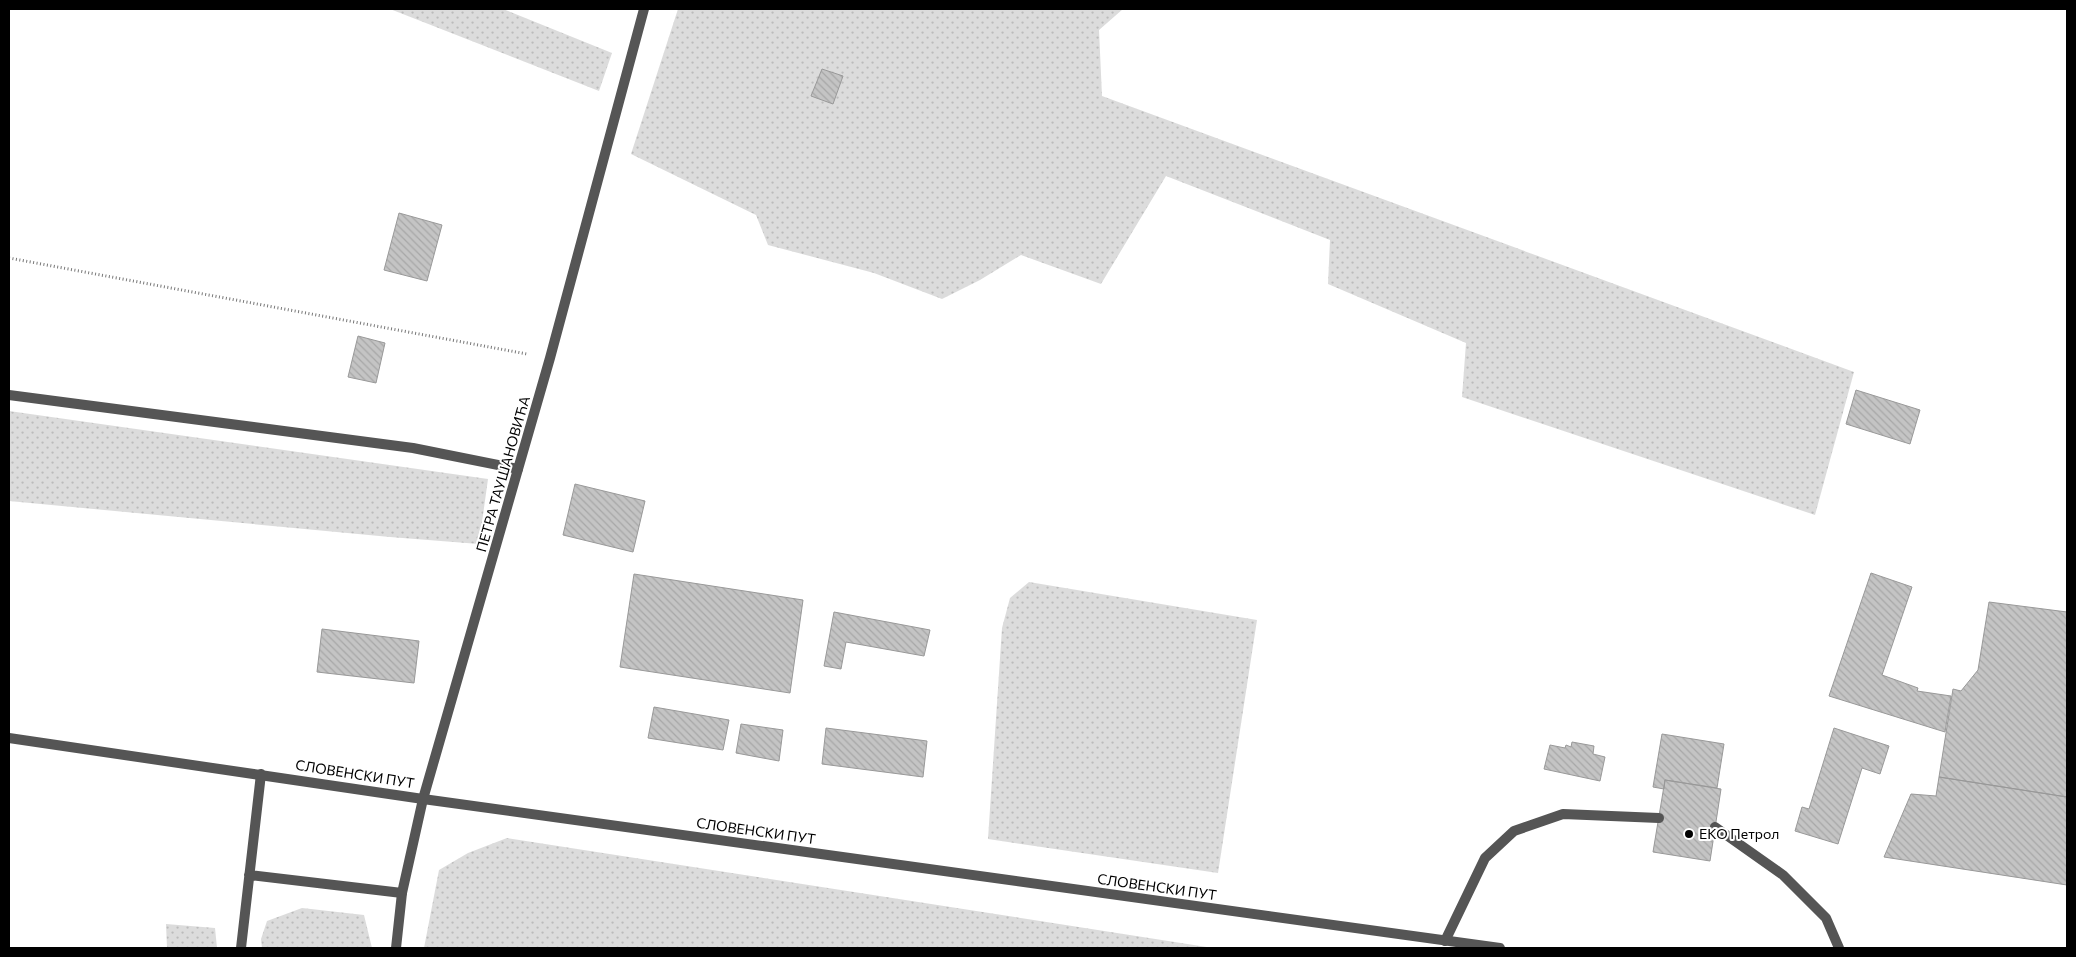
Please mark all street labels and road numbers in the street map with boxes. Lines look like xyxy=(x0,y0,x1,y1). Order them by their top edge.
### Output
street label: ПЕТРА ТАУШАНОВИЋА xyxy=(472,394,533,554)
street label: СЛОВЕНСКИ ПУТ xyxy=(294,756,416,791)
street label: СЛОВЕНСКИ ПУТ xyxy=(695,814,817,847)
street label: СЛОВЕНСКИ ПУТ xyxy=(1096,870,1218,903)

